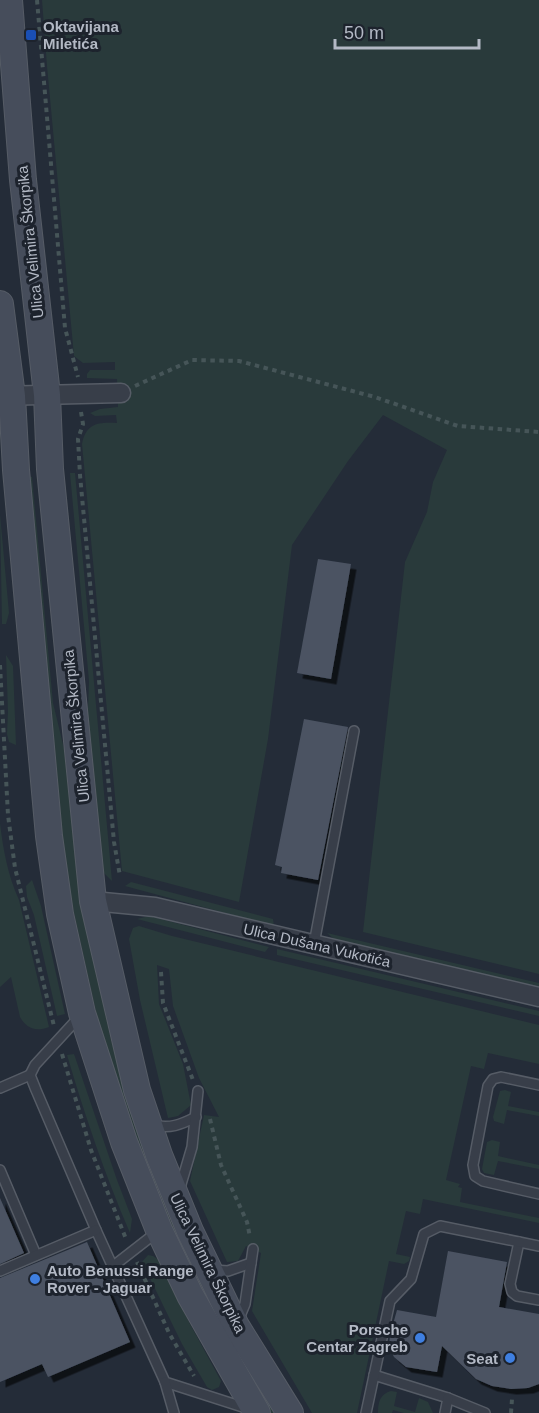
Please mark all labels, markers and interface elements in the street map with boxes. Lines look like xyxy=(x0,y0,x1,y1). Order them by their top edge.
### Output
scale bar xyxy=(335,12,479,50)
place label: Oktavijana Miletića xyxy=(43,18,120,52)
text: 50 m xyxy=(344,23,384,43)
marker: Oktavijana Miletića xyxy=(24,28,38,42)
street label: Ulica Velimira Škorpika xyxy=(13,164,46,319)
street label: Ulica Velimira Škorpika xyxy=(59,648,92,803)
street label: Ulica Dušana Vukotića xyxy=(242,920,393,970)
street label: Ulica Velimira Škorpika xyxy=(167,1190,250,1336)
place label: Auto Benussi Range Rover - Jaguar xyxy=(47,1262,194,1296)
marker: Auto Benussi Range Rover - Jaguar xyxy=(28,1272,42,1286)
place label: Porsche Centar Zagreb xyxy=(306,1321,408,1355)
marker: Porsche Centar Zagreb xyxy=(413,1331,427,1345)
place label: Seat xyxy=(466,1350,498,1367)
marker: Seat xyxy=(503,1351,517,1365)

